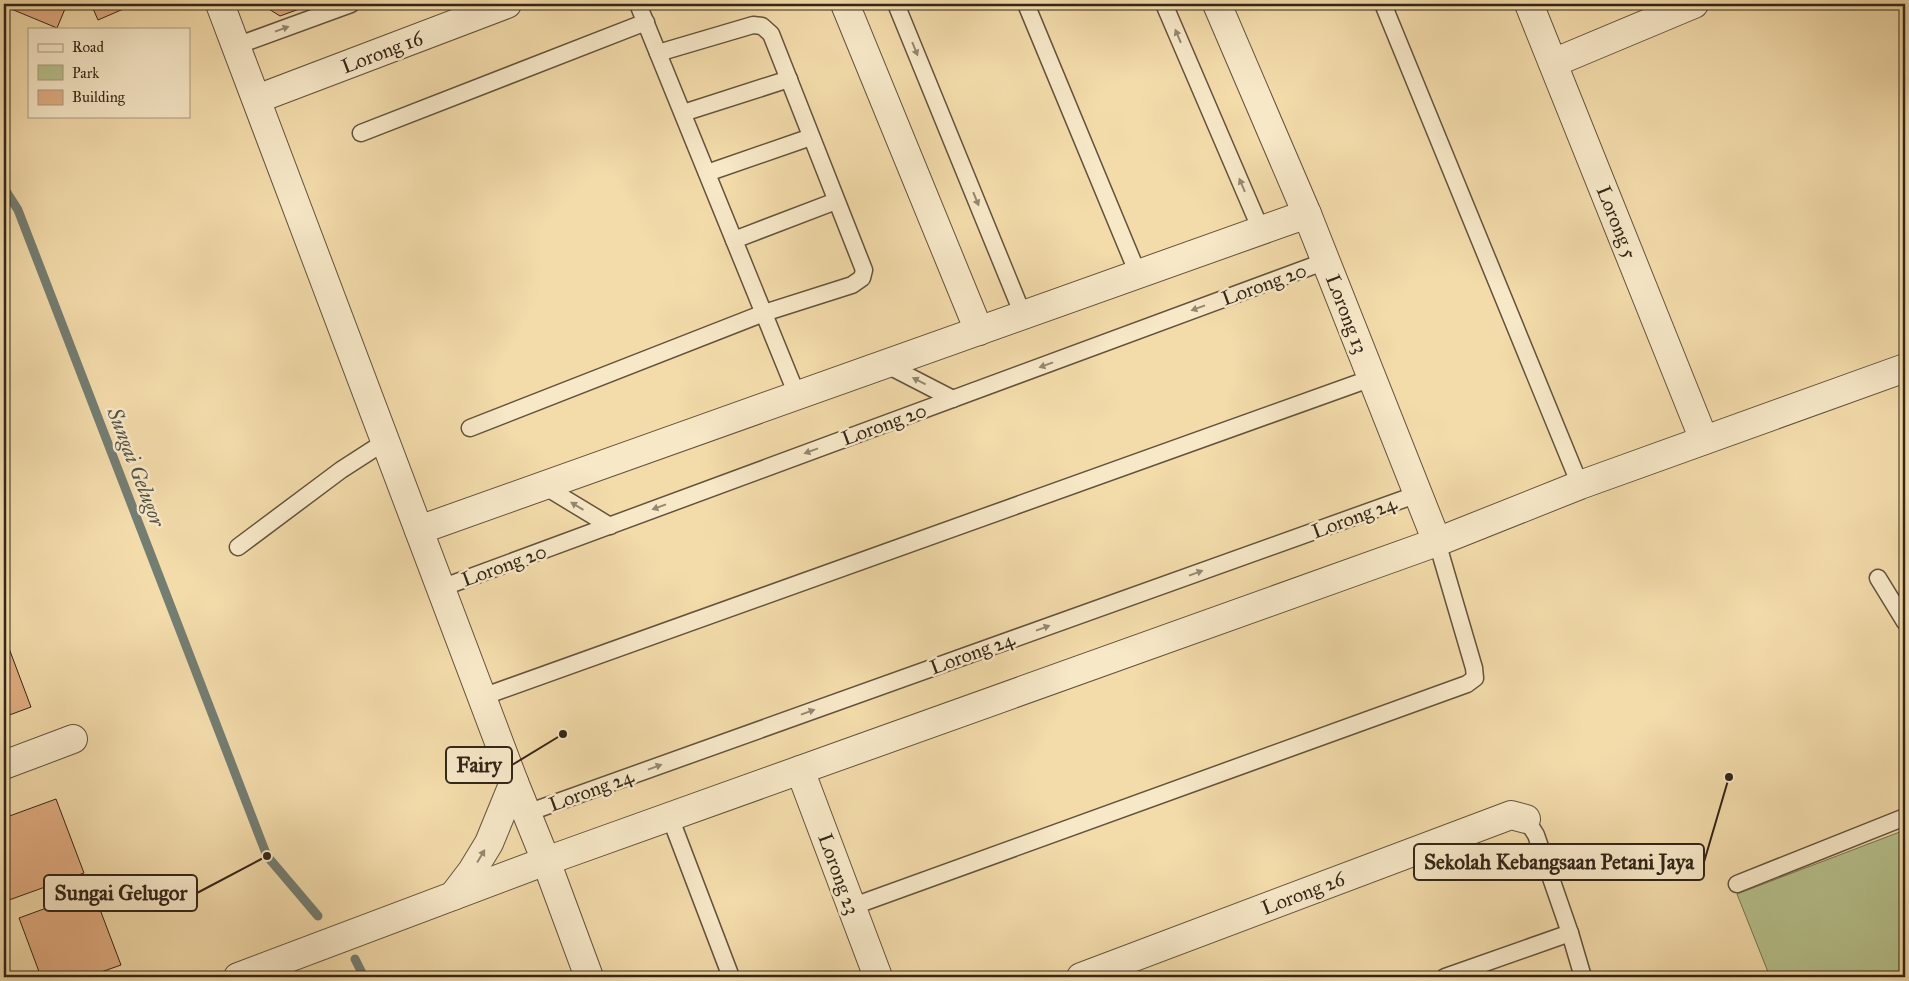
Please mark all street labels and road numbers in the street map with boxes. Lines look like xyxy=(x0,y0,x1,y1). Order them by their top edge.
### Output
street label: Lorong 16 xyxy=(338,25,427,79)
street label: Lorong 5 xyxy=(1591,182,1642,262)
street label: Lorong 20 xyxy=(1218,258,1310,311)
street label: Lorong 13 xyxy=(1320,271,1373,357)
street label: Lorong 20 xyxy=(838,398,930,451)
street label: Lorong 24 xyxy=(1309,490,1401,544)
street label: Lorong 20 xyxy=(458,539,550,592)
street label: Lorong 24 xyxy=(927,626,1019,680)
street label: Lorong 24 xyxy=(546,763,638,817)
street label: Lorong 23 xyxy=(812,830,865,918)
street label: Lorong 26 xyxy=(1258,866,1349,921)

